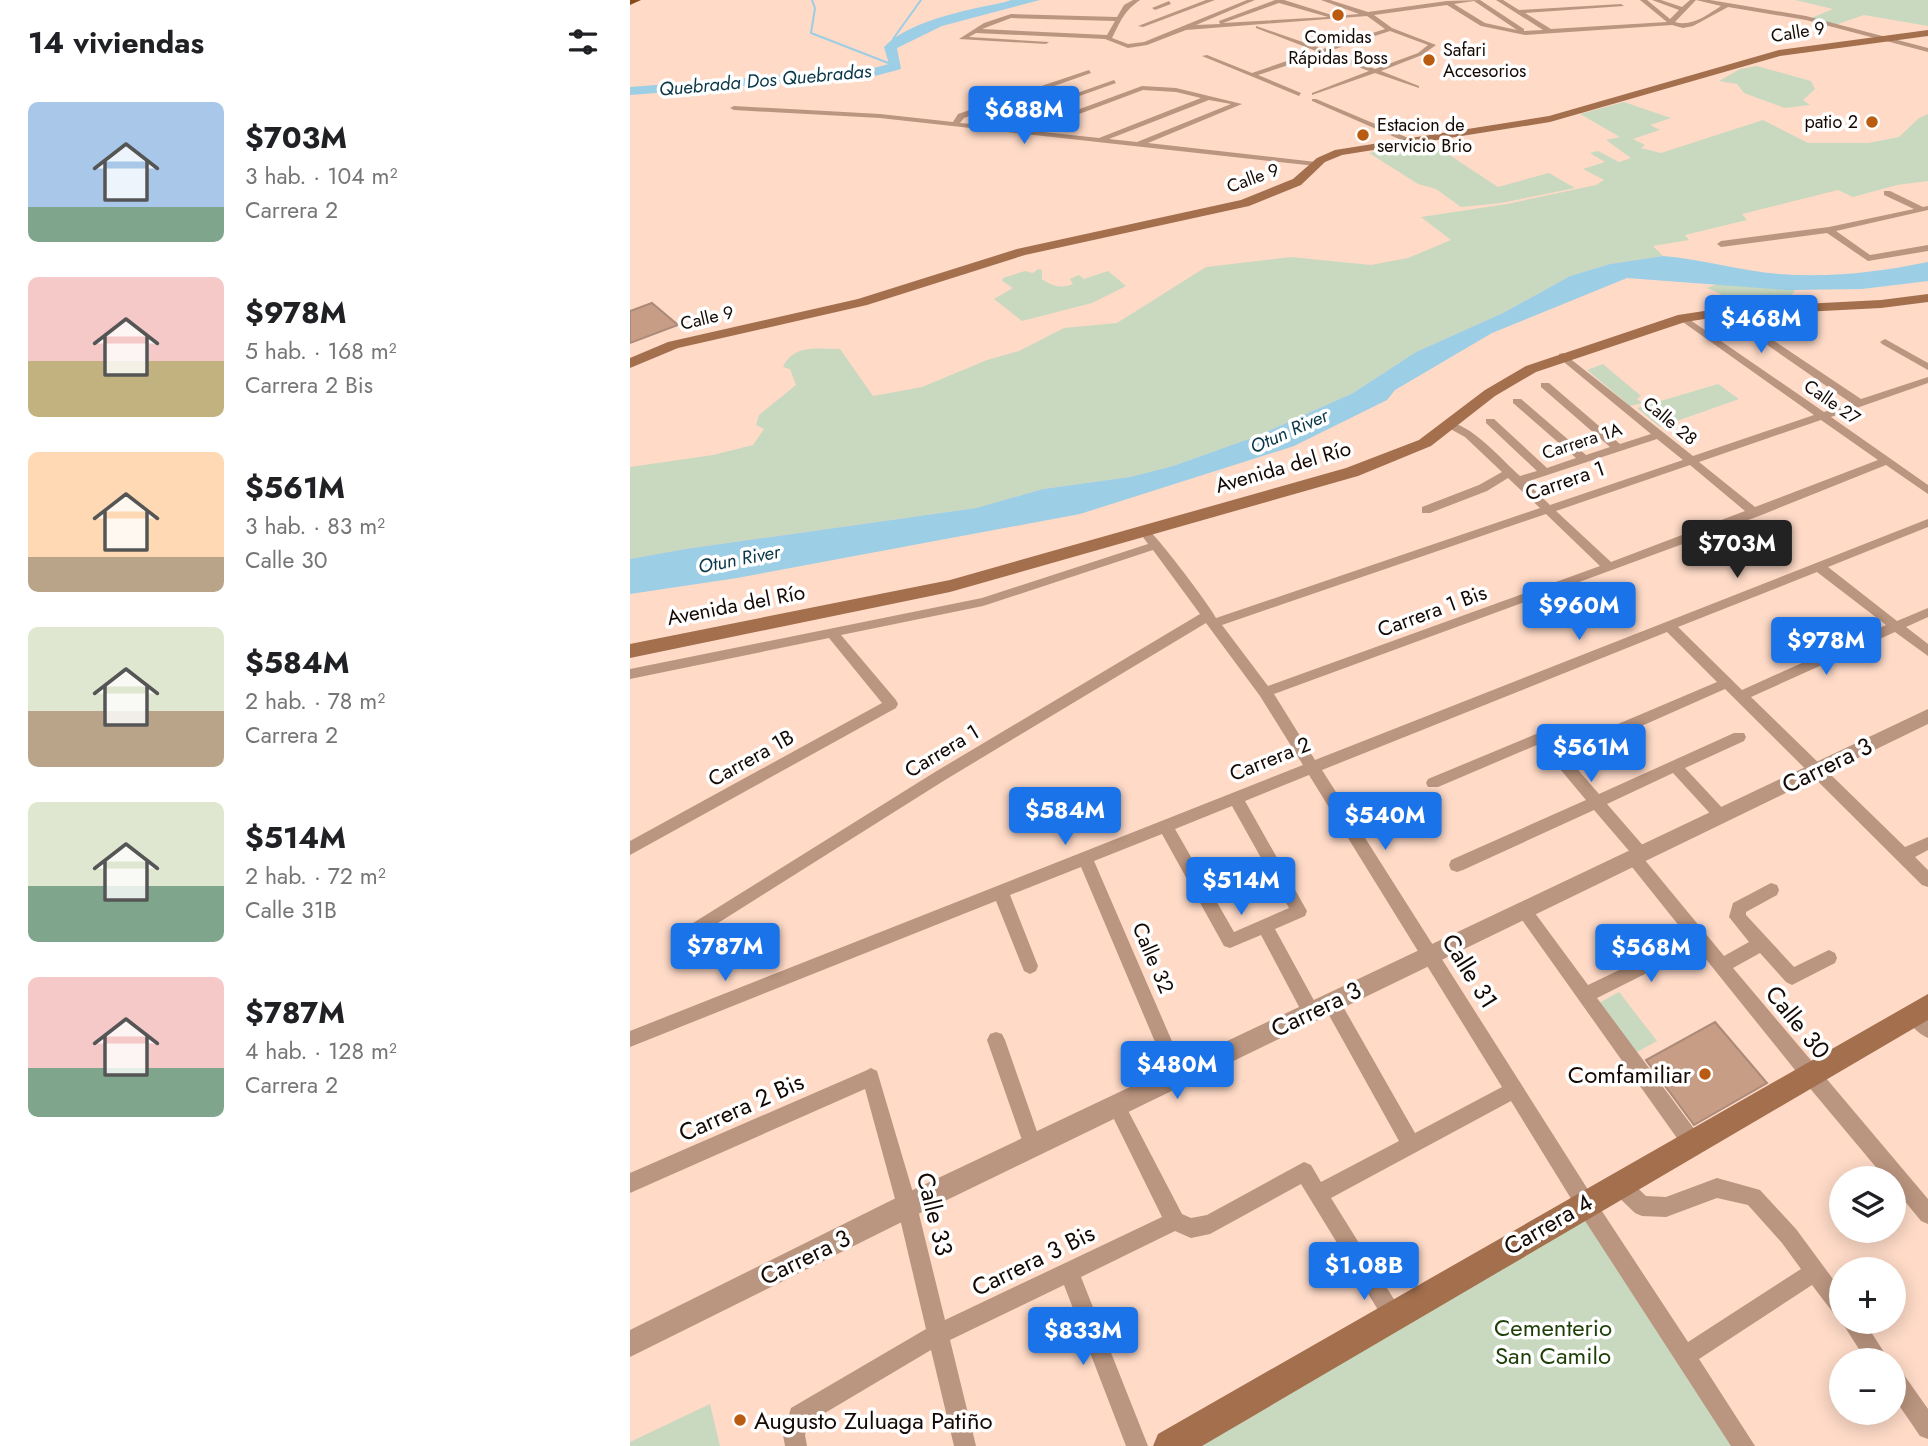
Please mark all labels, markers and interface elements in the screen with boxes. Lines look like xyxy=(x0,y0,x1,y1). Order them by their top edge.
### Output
marker: Comidas Rápidas Boss xyxy=(1330,7,1346,23)
street label: Calle 9 xyxy=(1769,15,1827,49)
text: 14 viviendas xyxy=(28,21,204,64)
icon: filters xyxy=(564,23,602,61)
place label: Comidas Rápidas Boss xyxy=(1288,24,1388,71)
place label: Safari Accesorios xyxy=(1443,37,1526,84)
marker: Safari Accesorios xyxy=(1421,52,1437,68)
water label: Quebrada Dos Quebradas xyxy=(658,57,873,103)
pin: $688M xyxy=(975,86,1073,146)
text: $688M xyxy=(984,92,1064,126)
place label: patio 2 xyxy=(1805,109,1858,135)
place label: Estacion de servicio Brio xyxy=(1377,112,1472,159)
marker: patio 2 xyxy=(1864,114,1880,130)
text: $703M xyxy=(245,116,347,159)
marker: Estacion de servicio Brio xyxy=(1355,127,1371,143)
icon: home xyxy=(84,130,168,214)
street label: Calle 9 xyxy=(1223,156,1283,200)
text: 3 hab. · 104 m² xyxy=(245,159,398,193)
text: Carrera 2 xyxy=(245,193,338,227)
text: $978M xyxy=(245,291,346,334)
pin: $468M xyxy=(1712,296,1810,355)
street label: Calle 9 xyxy=(678,299,736,337)
text: $468M xyxy=(1721,301,1801,335)
icon: home xyxy=(84,305,168,389)
text: 5 hab. · 168 m² xyxy=(245,334,397,368)
text: Carrera 2 Bis xyxy=(245,368,373,402)
street label: Calle 27 xyxy=(1798,373,1866,431)
street label: Calle 28 xyxy=(1637,390,1703,452)
water label: Otun River xyxy=(1246,401,1334,460)
street label: Carrera 1A xyxy=(1539,416,1625,466)
street label: Avenida del Río xyxy=(1212,433,1354,501)
street label: Carrera 1 xyxy=(1521,453,1609,509)
text: $561M xyxy=(245,466,345,509)
icon: home xyxy=(84,480,168,564)
text: 3 hab. · 83 m² xyxy=(245,509,385,543)
pin: $703M xyxy=(1688,520,1786,580)
text: $703M xyxy=(1698,526,1776,560)
water label: Otun River xyxy=(696,538,784,580)
text: Calle 30 xyxy=(245,543,328,577)
street label: Avenida del Río xyxy=(664,577,808,633)
street label: Carrera 1 Bis xyxy=(1373,577,1491,645)
pin: $960M xyxy=(1530,582,1628,642)
text: $960M xyxy=(1539,588,1619,622)
pin: $978M xyxy=(1777,618,1875,677)
text: $978M xyxy=(1787,623,1865,657)
text: $584M xyxy=(245,641,350,684)
icon: home xyxy=(84,655,168,739)
text: 2 hab. · 78 m² xyxy=(245,684,385,718)
street label: Carrera 1 xyxy=(899,717,985,785)
text: Carrera 2 xyxy=(245,718,338,752)
street label: Carrera 1B xyxy=(703,722,799,794)
pin: $561M xyxy=(1542,724,1640,784)
street label: Carrera 3 xyxy=(1776,728,1878,802)
street label: Carrera 2 xyxy=(1225,729,1315,789)
text: $561M xyxy=(1553,730,1629,764)
pin: $584M xyxy=(1016,788,1114,847)
pin: $540M xyxy=(1336,792,1434,852)
text: $584M xyxy=(1025,793,1105,827)
text: $540M xyxy=(1345,798,1425,832)
text: $514M xyxy=(245,816,346,859)
icon: home xyxy=(84,830,168,914)
pin: $514M xyxy=(1192,858,1290,917)
text: 2 hab. · 72 m² xyxy=(245,859,386,893)
text: $514M xyxy=(1202,863,1280,897)
text: Calle 31B xyxy=(245,893,337,927)
street label: Calle 32 xyxy=(1125,918,1181,998)
pin: $787M xyxy=(676,923,774,983)
pin: $568M xyxy=(1602,925,1700,984)
street label: Calle 31 xyxy=(1433,927,1507,1015)
text: $787M xyxy=(687,929,763,963)
text: $568M xyxy=(1611,930,1691,964)
street label: Carrera 3 xyxy=(1265,972,1367,1046)
street label: Calle 30 xyxy=(1757,978,1839,1066)
text: $787M xyxy=(245,991,345,1034)
icon: home xyxy=(84,1005,168,1089)
text: 4 hab. · 128 m² xyxy=(245,1034,397,1068)
pin: $480M xyxy=(1128,1042,1226,1101)
text: $480M xyxy=(1137,1047,1217,1081)
place label: Comfamiliar xyxy=(1568,1057,1692,1092)
street label: Carrera 2 Bis xyxy=(673,1064,809,1150)
marker: Comfamiliar xyxy=(1697,1066,1713,1082)
text: Carrera 2 xyxy=(245,1068,338,1102)
map controls xyxy=(1829,1166,1906,1425)
button: layers xyxy=(1829,1166,1906,1243)
street label: Calle 33 xyxy=(908,1169,962,1259)
street label: Carrera 4 xyxy=(1497,1184,1599,1264)
street label: Carrera 3 Bis xyxy=(966,1215,1100,1305)
street label: Carrera 3 xyxy=(754,1220,856,1294)
pin: $1.08B xyxy=(1307,1242,1421,1302)
text: $1.08B xyxy=(1325,1248,1403,1282)
button: + xyxy=(1829,1257,1906,1334)
pin: $833M xyxy=(1034,1308,1132,1367)
park label: Cementerio San Camilo xyxy=(1494,1310,1612,1373)
text: $833M xyxy=(1044,1313,1122,1347)
button: − xyxy=(1829,1348,1906,1425)
place label: Augusto Zuluaga Patiño xyxy=(754,1403,993,1438)
marker: Augusto Zuluaga Patiño xyxy=(732,1412,748,1428)

